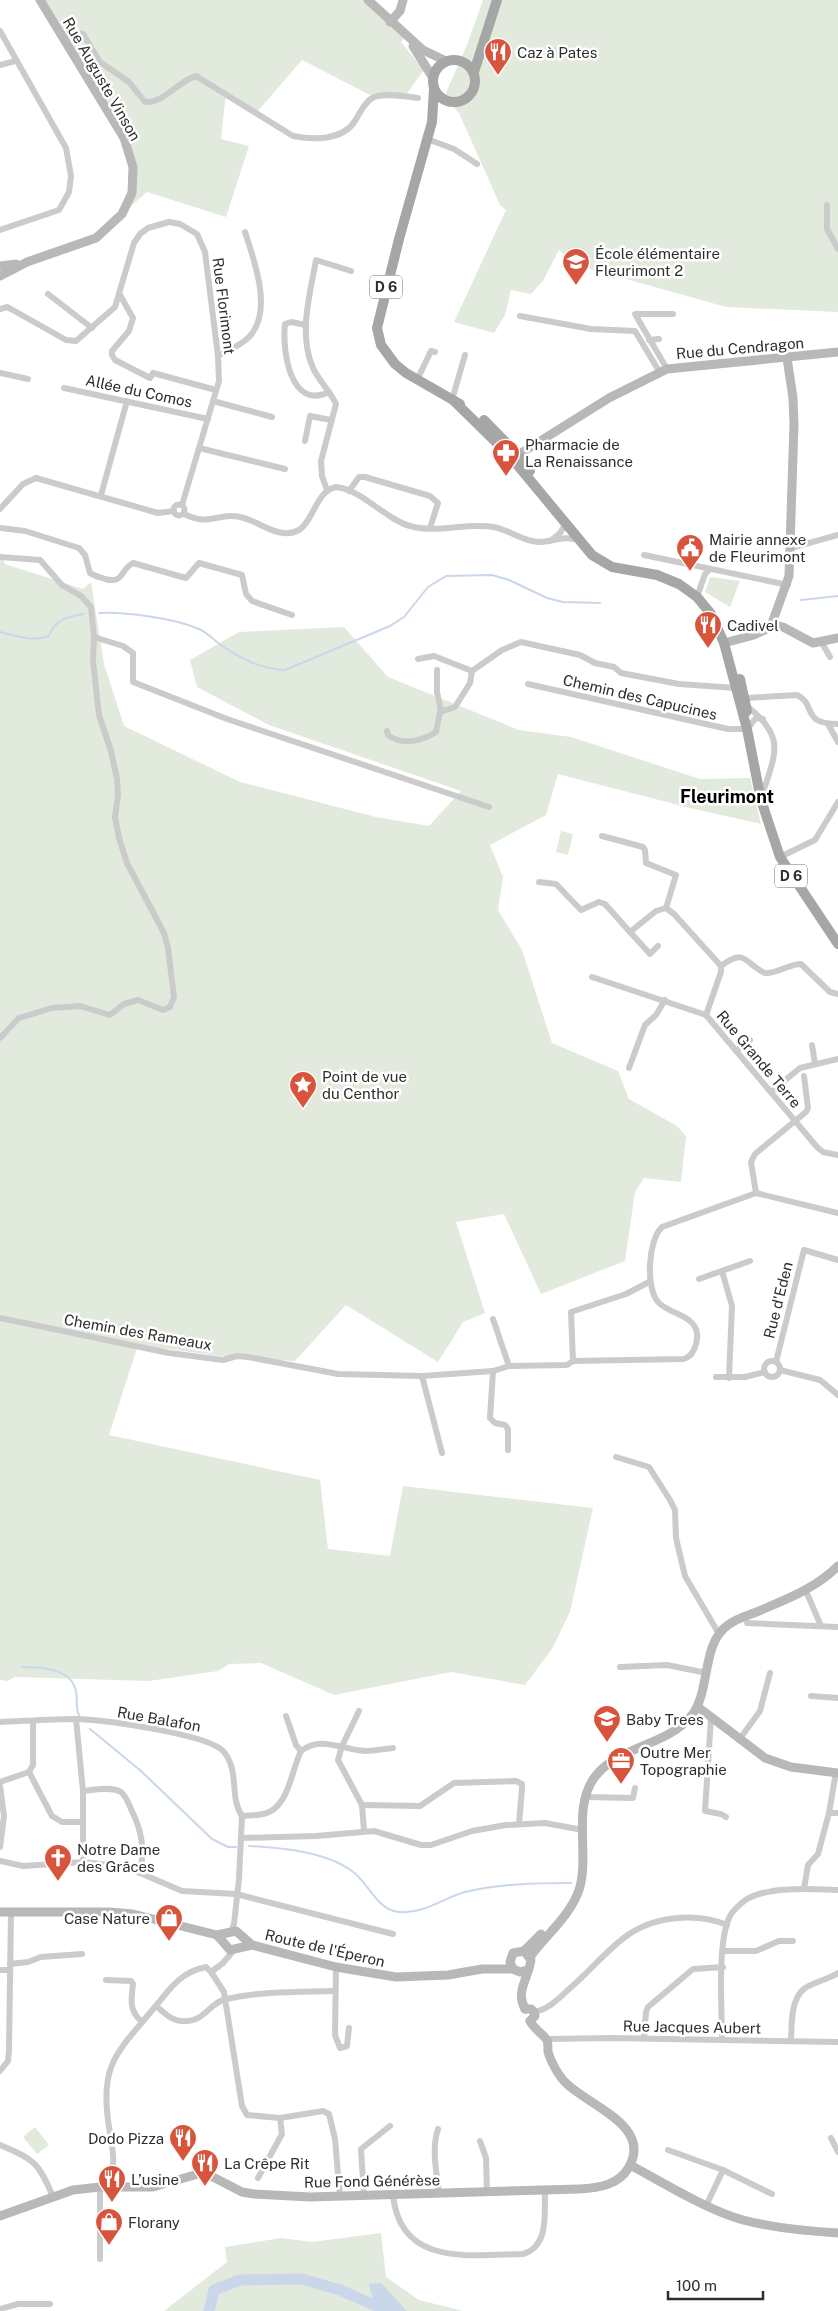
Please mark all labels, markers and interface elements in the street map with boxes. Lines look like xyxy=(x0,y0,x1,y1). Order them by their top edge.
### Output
street label: Rue Auguste Vinson xyxy=(60,14,144,144)
restaurant icon: Caz à Pates xyxy=(483,37,513,76)
place label: Caz à Pates xyxy=(517,44,597,61)
place label: École élémentaire Fleurimont 2 xyxy=(595,245,720,279)
school or university icon: École élémentaire Fleurimont 2 xyxy=(561,247,591,286)
street label: Rue Florimont xyxy=(210,257,238,356)
road number: D 6 xyxy=(370,276,402,298)
street label: Rue du Cendragon xyxy=(675,334,805,362)
street label: Allée du Comos xyxy=(84,371,194,411)
place label: Pharmacie de La Renaissance xyxy=(525,436,633,470)
pharmacy icon: Pharmacie de La Renaissance xyxy=(491,438,521,477)
place label: Mairie annexe de Fleurimont xyxy=(709,531,806,565)
public building icon: Mairie annexe de Fleurimont xyxy=(675,533,705,572)
restaurant icon: Cadivel xyxy=(693,610,723,649)
place label: Cadivel xyxy=(727,617,779,634)
street label: Chemin des Capucines xyxy=(561,671,719,723)
district label: Fleurimont xyxy=(680,786,774,807)
road number: D 6 xyxy=(775,864,807,888)
street label: Rue Grande Terre xyxy=(713,1007,805,1111)
place label: Point de vue du Centhor xyxy=(322,1068,407,1102)
place icon: Point de vue du Centhor xyxy=(288,1070,318,1109)
street label: Rue d'Eden xyxy=(760,1260,796,1340)
street label: Chemin des Rameaux xyxy=(63,1311,213,1353)
street label: Rue Balafon xyxy=(116,1703,202,1735)
school or university icon: Baby Trees xyxy=(592,1704,622,1743)
place label: Baby Trees xyxy=(626,1711,704,1728)
place label: Outre Mer Topographie xyxy=(640,1744,727,1778)
office icon: Outre Mer Topographie xyxy=(606,1746,636,1785)
place label: Notre Dame des Grâces xyxy=(77,1841,160,1875)
church icon: Notre Dame des Grâces xyxy=(43,1843,73,1882)
shop icon: Case Nature xyxy=(154,1903,184,1942)
place label: Case Nature xyxy=(64,1910,150,1927)
street label: Route de l'Éperon xyxy=(263,1926,387,1970)
street label: Rue Jacques Aubert xyxy=(623,2017,762,2037)
restaurant icon: Dodo Pizza xyxy=(168,2123,198,2162)
place label: Dodo Pizza xyxy=(88,2130,164,2147)
restaurant icon: La Crêpe Rit xyxy=(190,2148,220,2187)
place label: La Crêpe Rit xyxy=(224,2155,310,2172)
restaurant icon: L’usine xyxy=(97,2164,127,2203)
place label: L’usine xyxy=(131,2171,179,2188)
street label: Rue Fond Générèse xyxy=(304,2171,440,2191)
shop icon: Florany xyxy=(94,2207,124,2246)
place label: Florany xyxy=(128,2214,180,2231)
scale bar xyxy=(668,2268,763,2300)
text: 100 m xyxy=(676,2277,717,2294)

